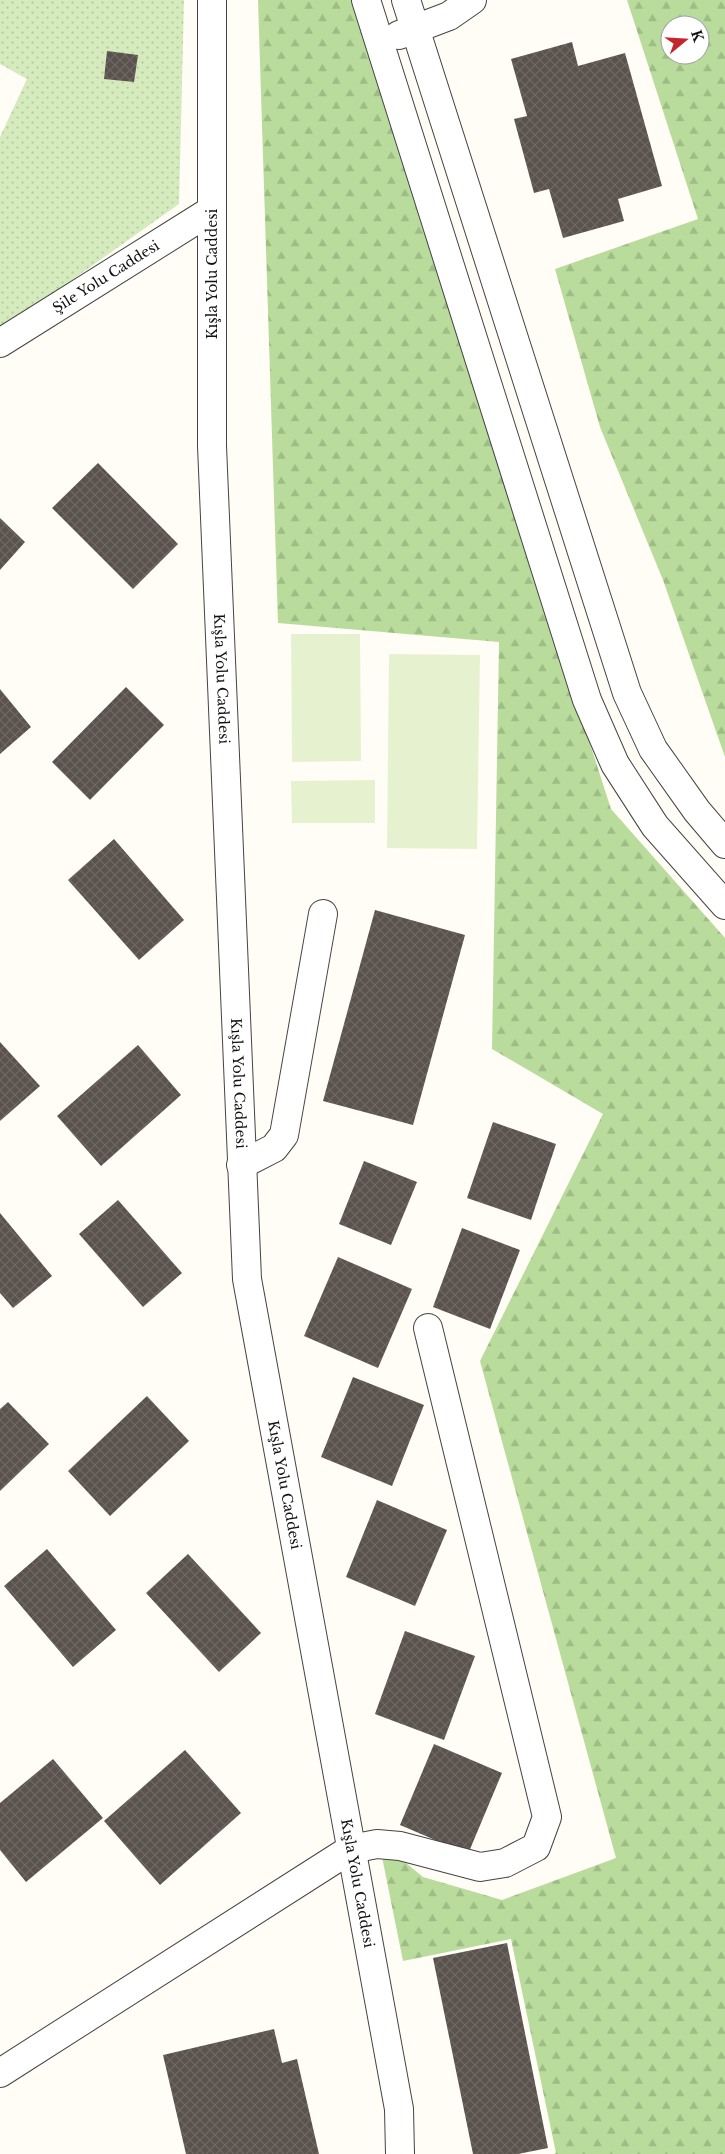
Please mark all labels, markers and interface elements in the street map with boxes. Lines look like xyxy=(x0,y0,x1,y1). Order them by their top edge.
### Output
north arrow xyxy=(660,15,710,65)
text: K xyxy=(687,28,708,45)
street label: Kışla Yolu Caddesi xyxy=(203,208,221,339)
street label: Şile Yolu Caddesi xyxy=(49,236,163,317)
street label: Kışla Yolu Caddesi xyxy=(210,613,234,745)
street label: Kışla Yolu Caddesi xyxy=(227,1018,251,1149)
street label: Kışla Yolu Caddesi xyxy=(264,1419,305,1551)
street label: Kışla Yolu Caddesi xyxy=(337,1817,378,1949)

